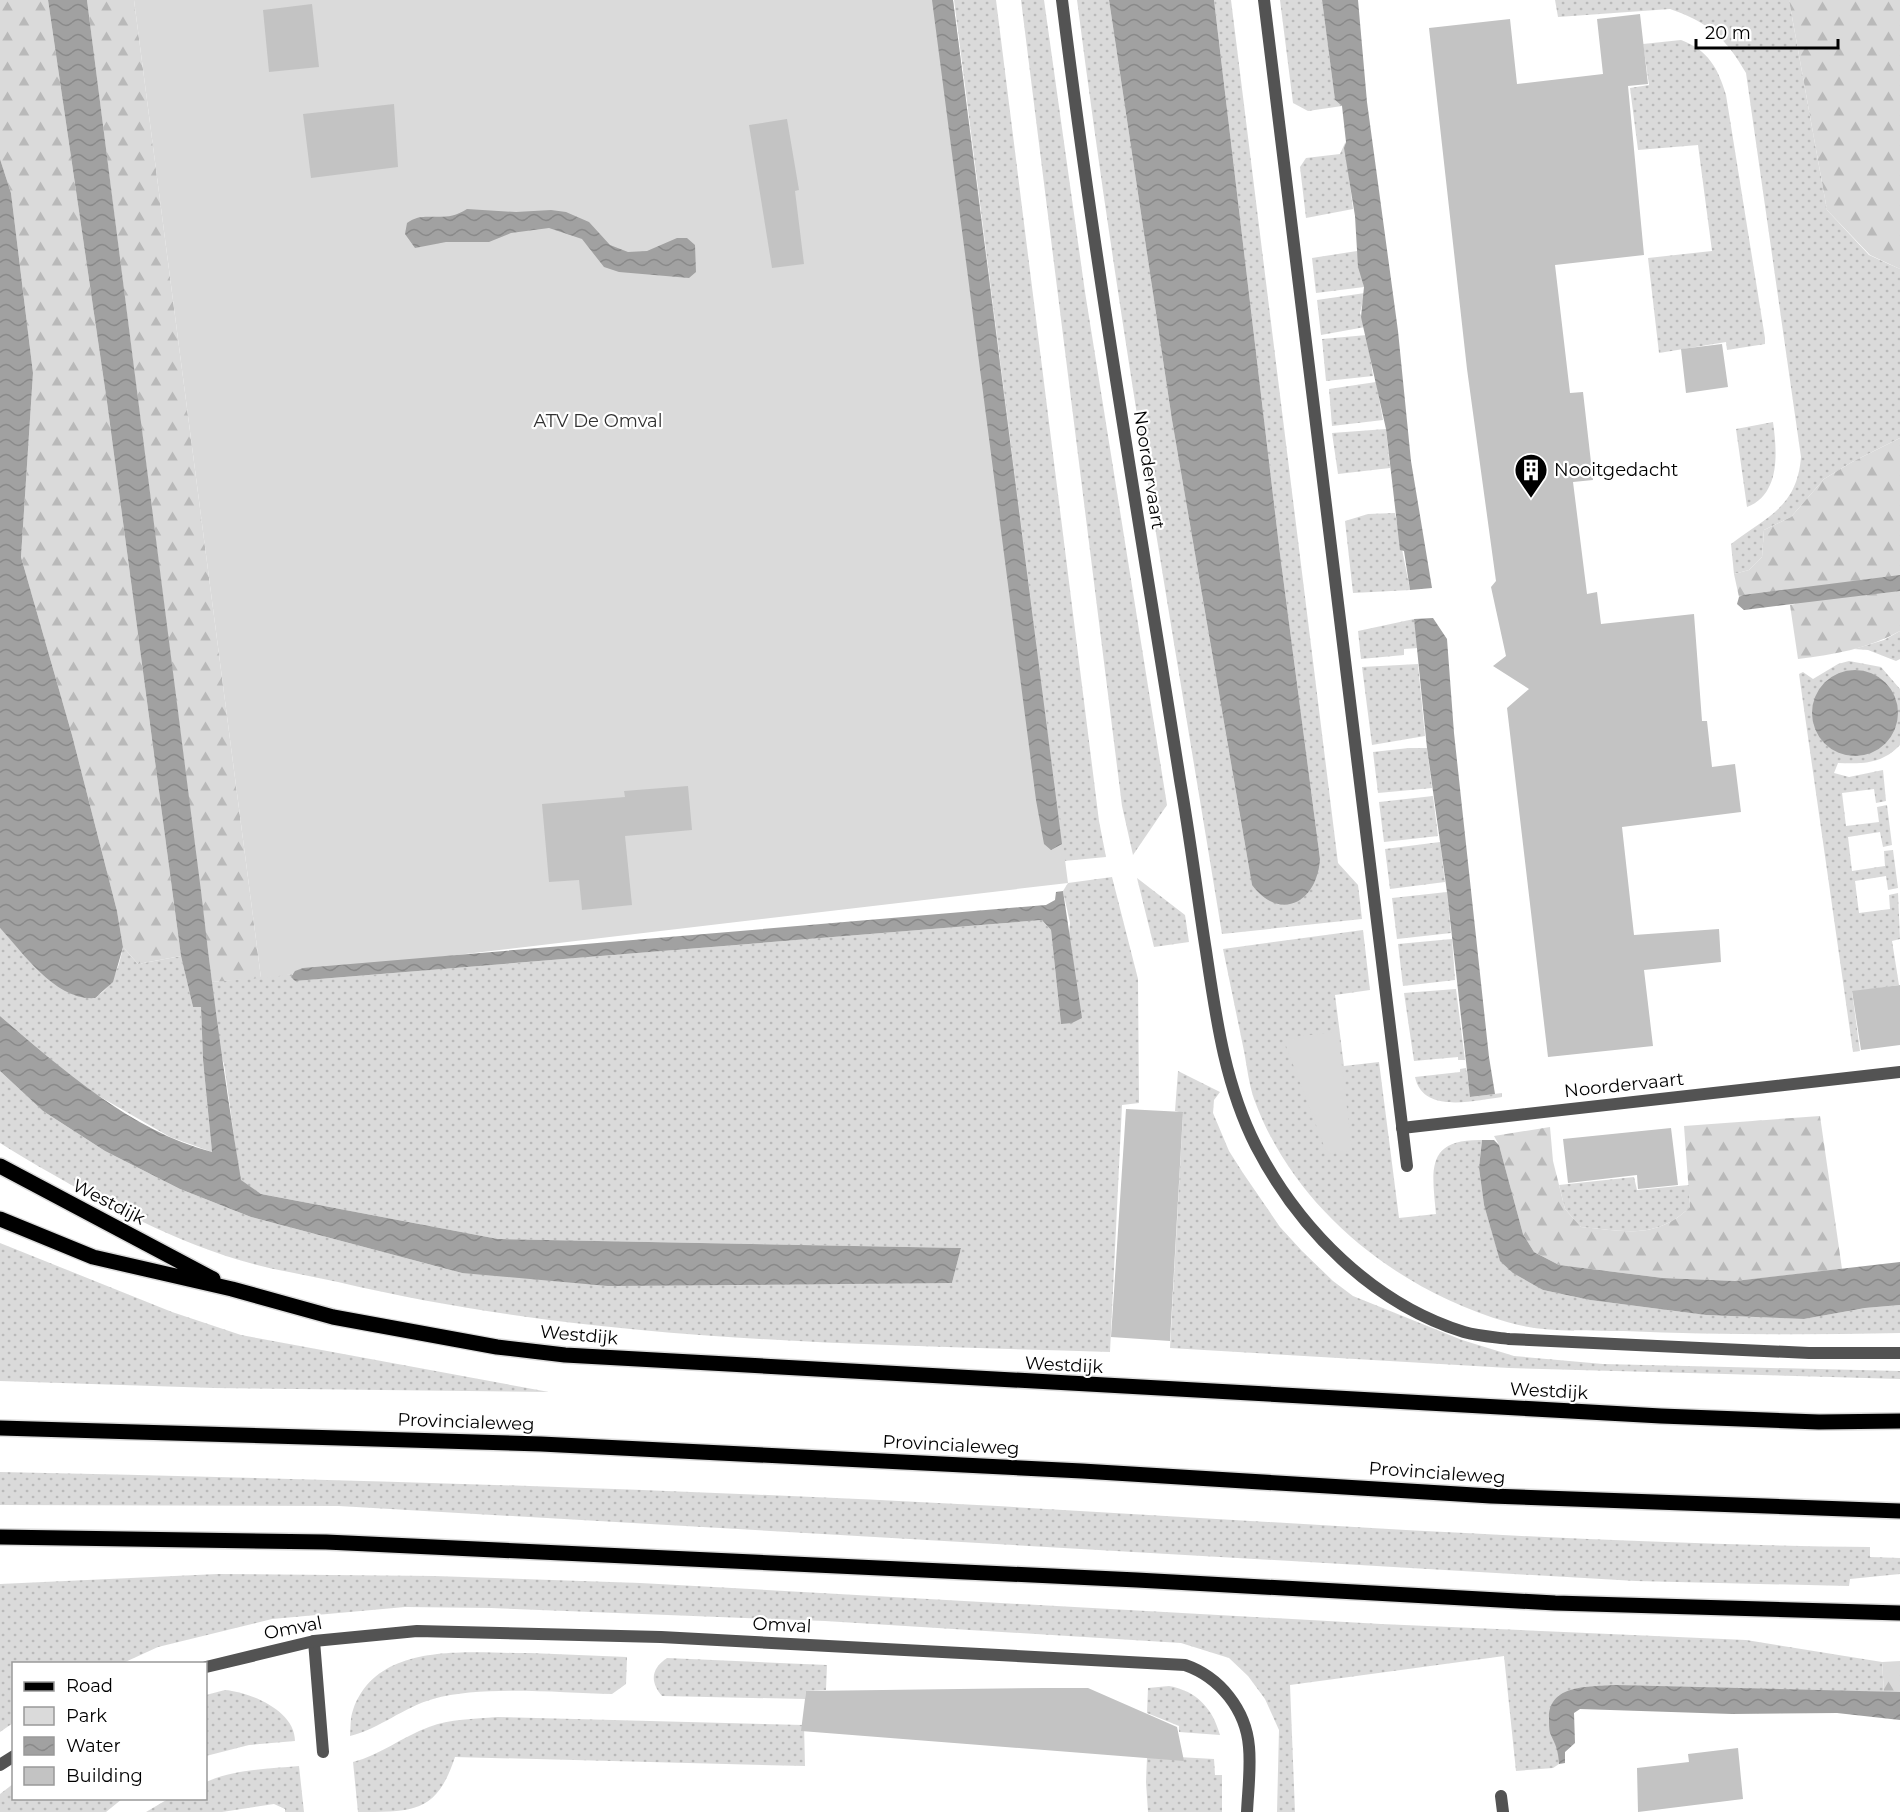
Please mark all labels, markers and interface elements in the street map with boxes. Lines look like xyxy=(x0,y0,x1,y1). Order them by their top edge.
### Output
scale bar xyxy=(1696,12,1838,50)
text: 20 m xyxy=(1705,22,1751,44)
street label: Noordervaart xyxy=(1129,409,1169,531)
park label: ATV De Omval xyxy=(533,410,663,432)
building icon: Nooitgedacht xyxy=(1513,452,1549,499)
place label: Nooitgedacht xyxy=(1554,459,1678,481)
street label: Noordervaart xyxy=(1563,1068,1685,1102)
street label: Westdijk xyxy=(69,1174,149,1230)
street label: Westdijk xyxy=(539,1321,619,1349)
street label: Westdijk xyxy=(1024,1352,1104,1378)
street label: Westdijk xyxy=(1509,1378,1589,1404)
street label: Provincialeweg xyxy=(397,1409,535,1435)
street label: Provincialeweg xyxy=(882,1430,1020,1460)
street label: Provincialeweg xyxy=(1368,1457,1506,1489)
street label: Omval xyxy=(262,1612,324,1644)
street label: Omval xyxy=(752,1612,812,1638)
legend xyxy=(12,1662,207,1800)
text: Road xyxy=(66,1675,113,1697)
text: Park xyxy=(66,1705,107,1727)
text: Water xyxy=(66,1735,121,1757)
text: Building xyxy=(66,1765,143,1787)

